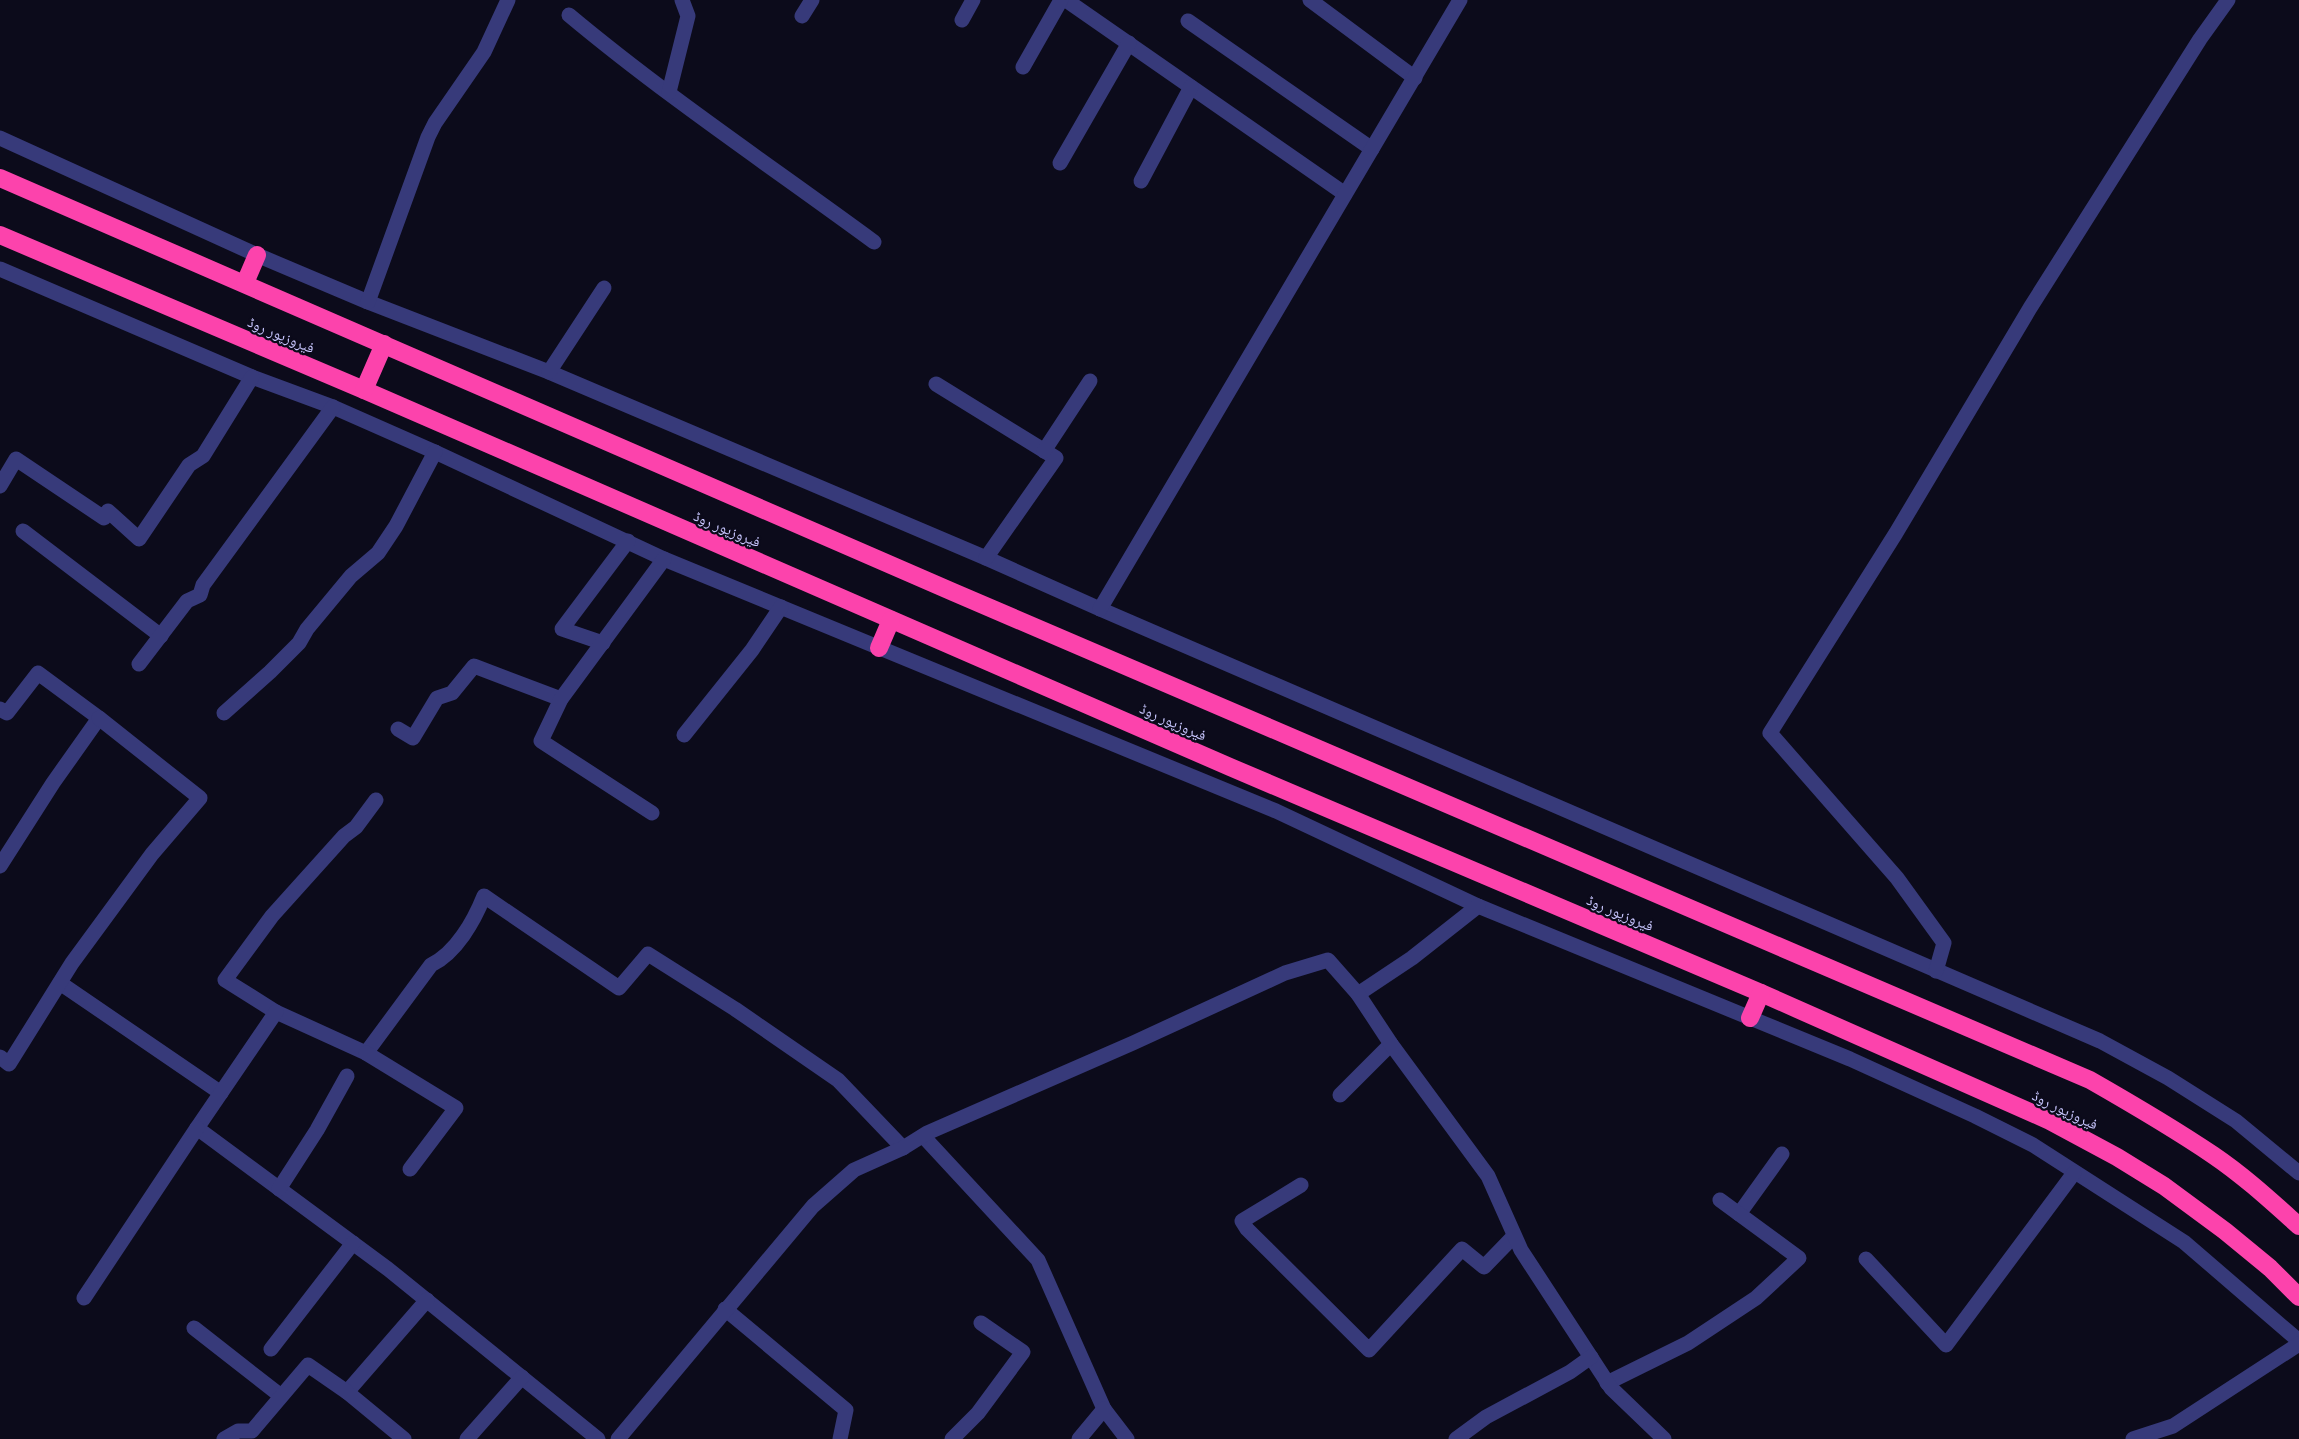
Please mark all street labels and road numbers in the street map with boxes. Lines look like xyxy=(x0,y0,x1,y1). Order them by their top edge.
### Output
street label: فیروزپور روڈ xyxy=(245,313,317,357)
street label: فیروزپور روڈ xyxy=(691,507,763,551)
street label: فیروزپور روڈ xyxy=(1137,699,1209,745)
street label: فیروزپور روڈ xyxy=(1584,891,1656,935)
street label: فیروزپور روڈ xyxy=(2029,1086,2101,1134)

